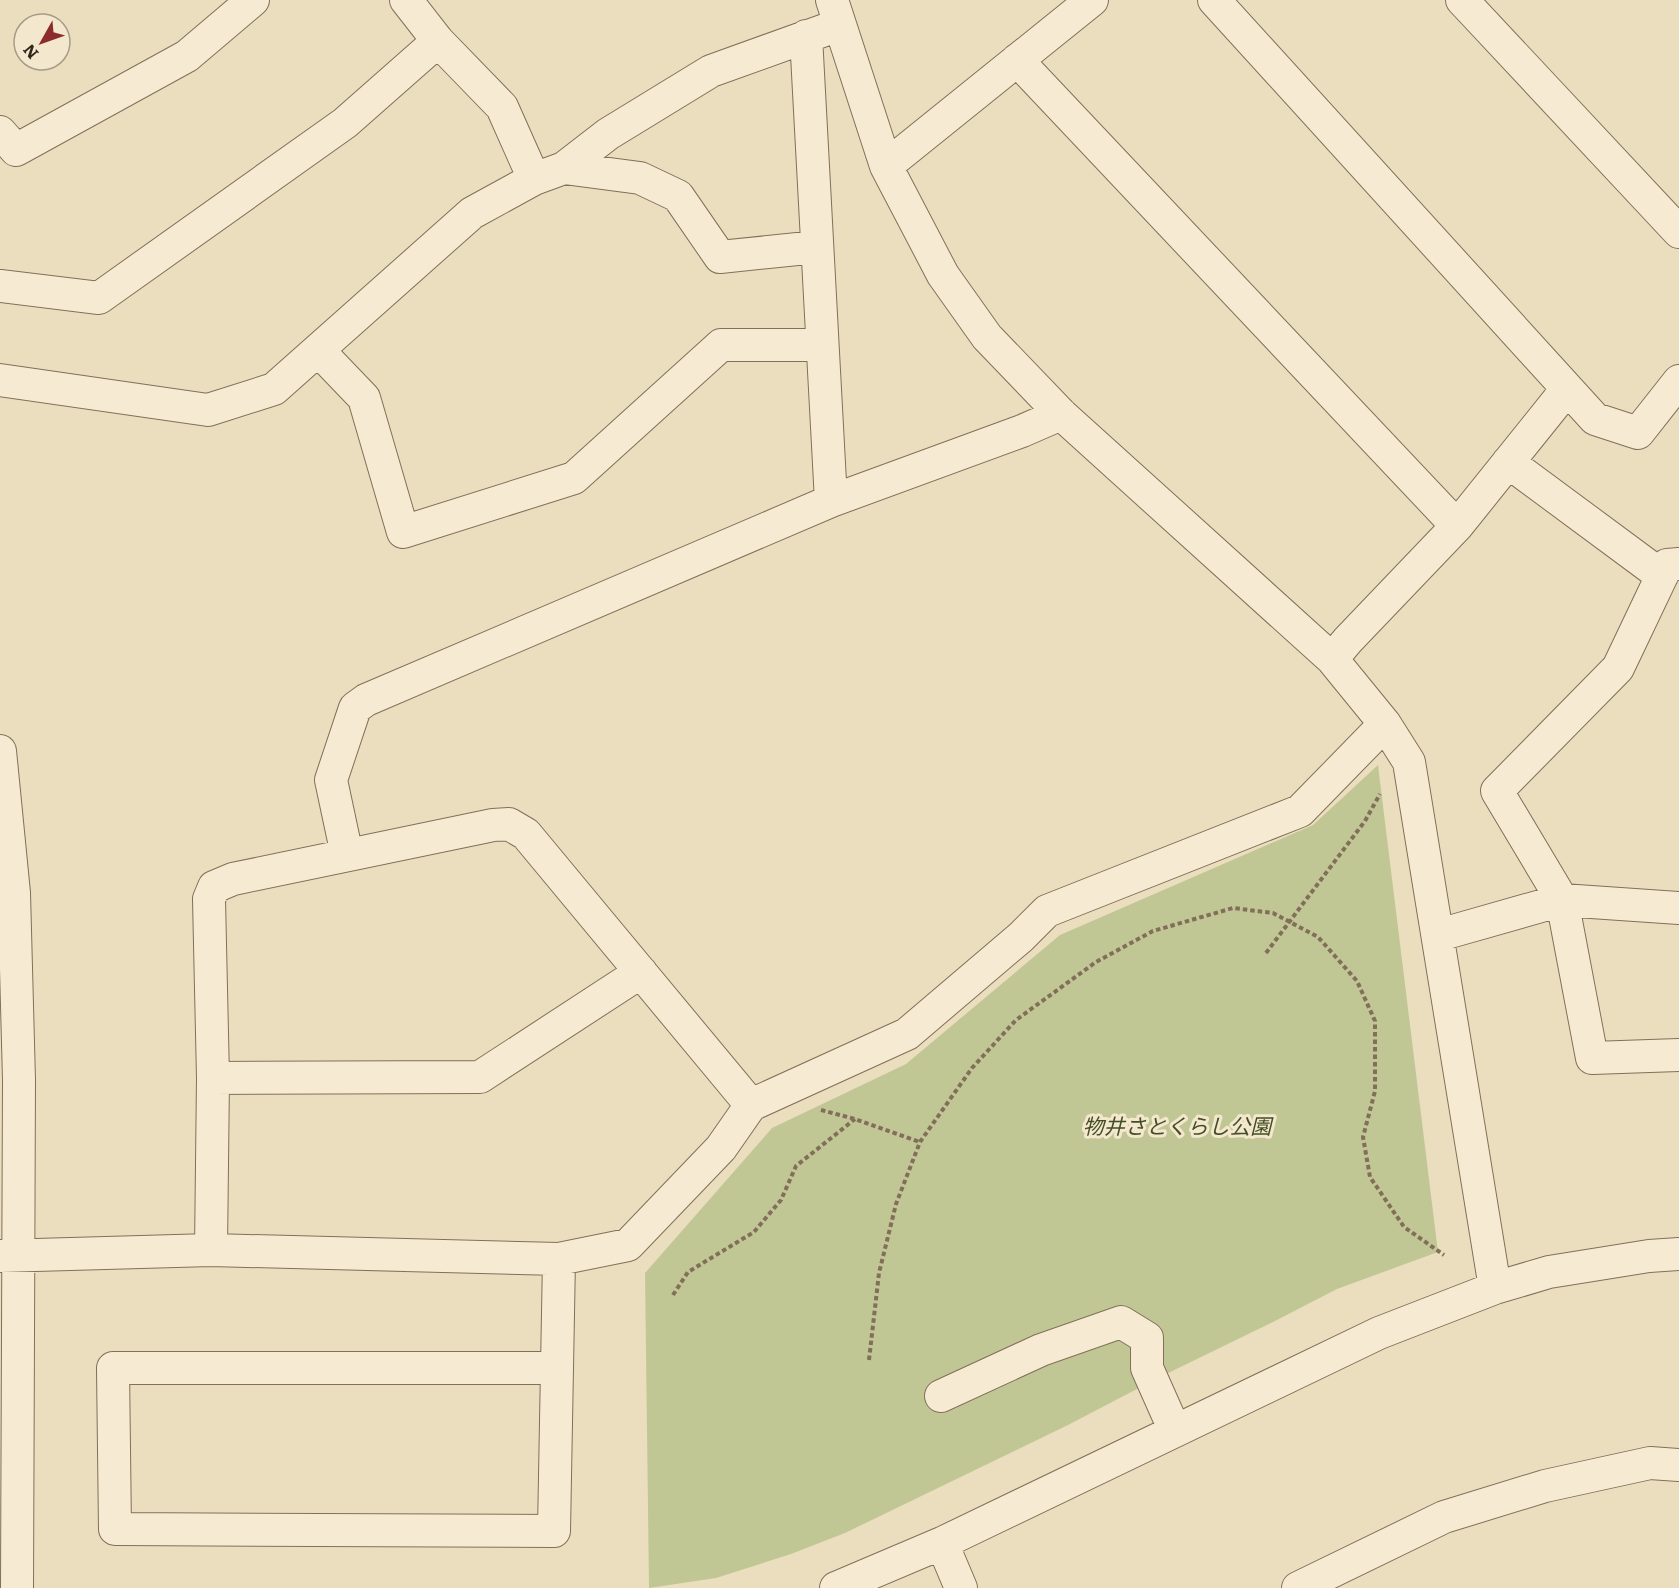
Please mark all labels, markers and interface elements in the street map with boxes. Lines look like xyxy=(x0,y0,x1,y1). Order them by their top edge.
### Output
north arrow xyxy=(12,12,72,72)
text: N xyxy=(16,39,43,65)
park label: 物井さとくらし公園 xyxy=(1083,1109,1274,1140)

